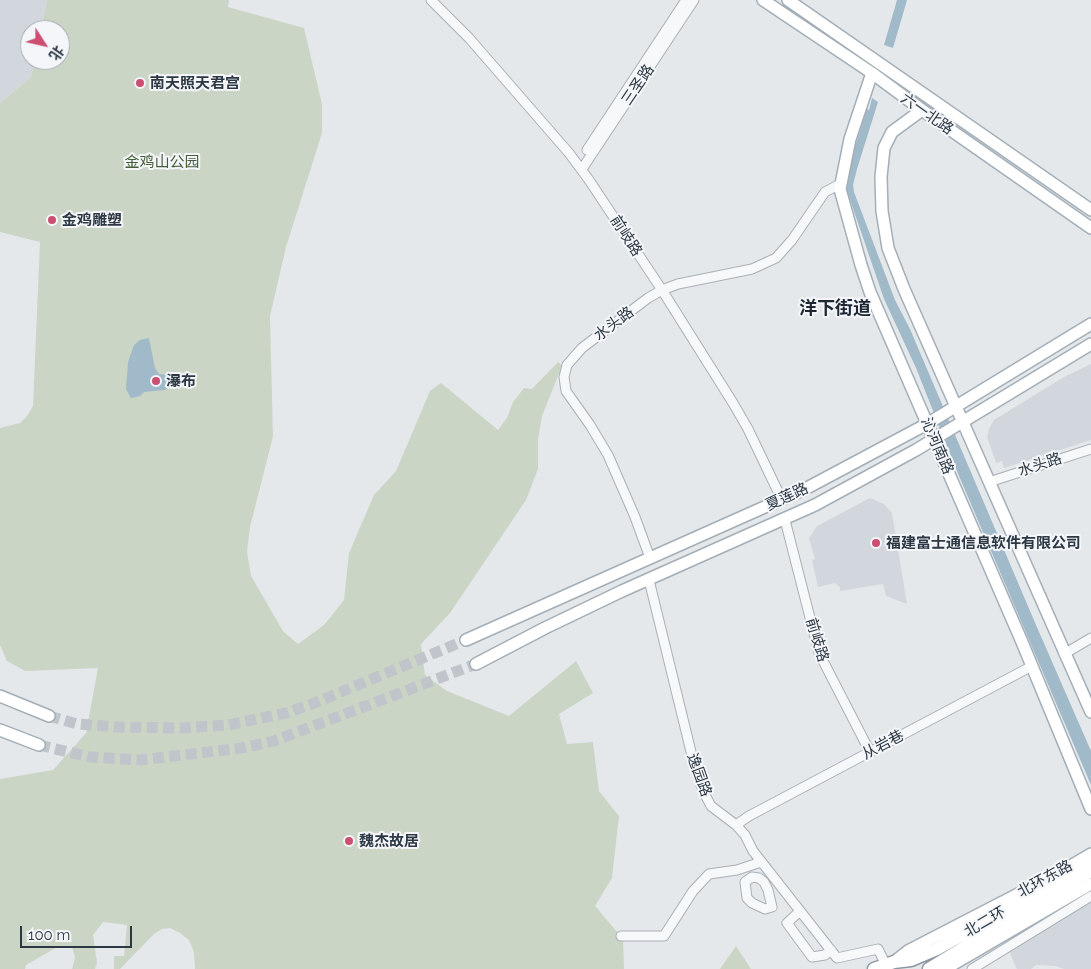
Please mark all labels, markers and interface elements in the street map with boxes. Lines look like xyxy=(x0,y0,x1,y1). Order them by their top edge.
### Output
north arrow xyxy=(20,20,70,70)
text: 北 xyxy=(46,43,67,63)
street label: 三圣路 xyxy=(618,61,658,109)
place label: 南天照天君宫 xyxy=(150,74,240,92)
marker: 南天照天君宫 xyxy=(134,77,146,89)
street label: 六一北路 xyxy=(897,89,957,139)
park label: 金鸡山公园 xyxy=(125,153,199,171)
place label: 金鸡雕塑 xyxy=(62,211,122,229)
street label: 前岐路 xyxy=(606,212,646,260)
marker: 金鸡雕塑 xyxy=(46,214,58,226)
district label: 洋下街道 xyxy=(799,298,871,320)
street label: 水头路 xyxy=(591,303,637,345)
place label: 瀑布 xyxy=(166,372,196,390)
marker: 瀑布 xyxy=(150,375,162,387)
street label: 沁河南路 xyxy=(917,415,957,477)
street label: 水头路 xyxy=(1016,449,1064,481)
street label: 夏莲路 xyxy=(763,479,811,515)
place label: 福建富士通信息软件有限公司 xyxy=(886,534,1081,552)
marker: 福建富士通信息软件有限公司 xyxy=(870,537,882,549)
street label: 前岐路 xyxy=(802,616,832,664)
street label: 从岩巷 xyxy=(859,726,907,764)
street label: 逸园路 xyxy=(683,751,715,799)
place label: 魏杰故居 xyxy=(359,832,419,850)
marker: 魏杰故居 xyxy=(343,835,355,847)
street label: 北环东路 xyxy=(1014,857,1076,901)
street label: 北二环 xyxy=(961,903,1009,941)
scale bar xyxy=(22,916,135,948)
text: 100 m xyxy=(28,926,70,944)

